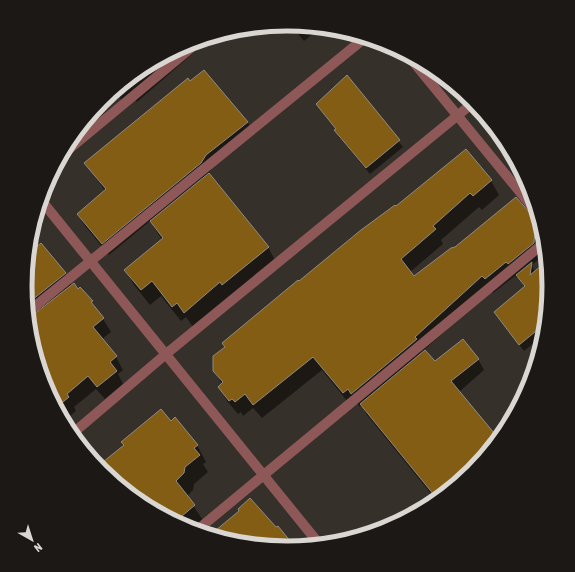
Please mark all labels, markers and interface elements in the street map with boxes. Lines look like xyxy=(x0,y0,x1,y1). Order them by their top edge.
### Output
north arrow xyxy=(12,520,52,560)
text: N xyxy=(32,541,45,554)

